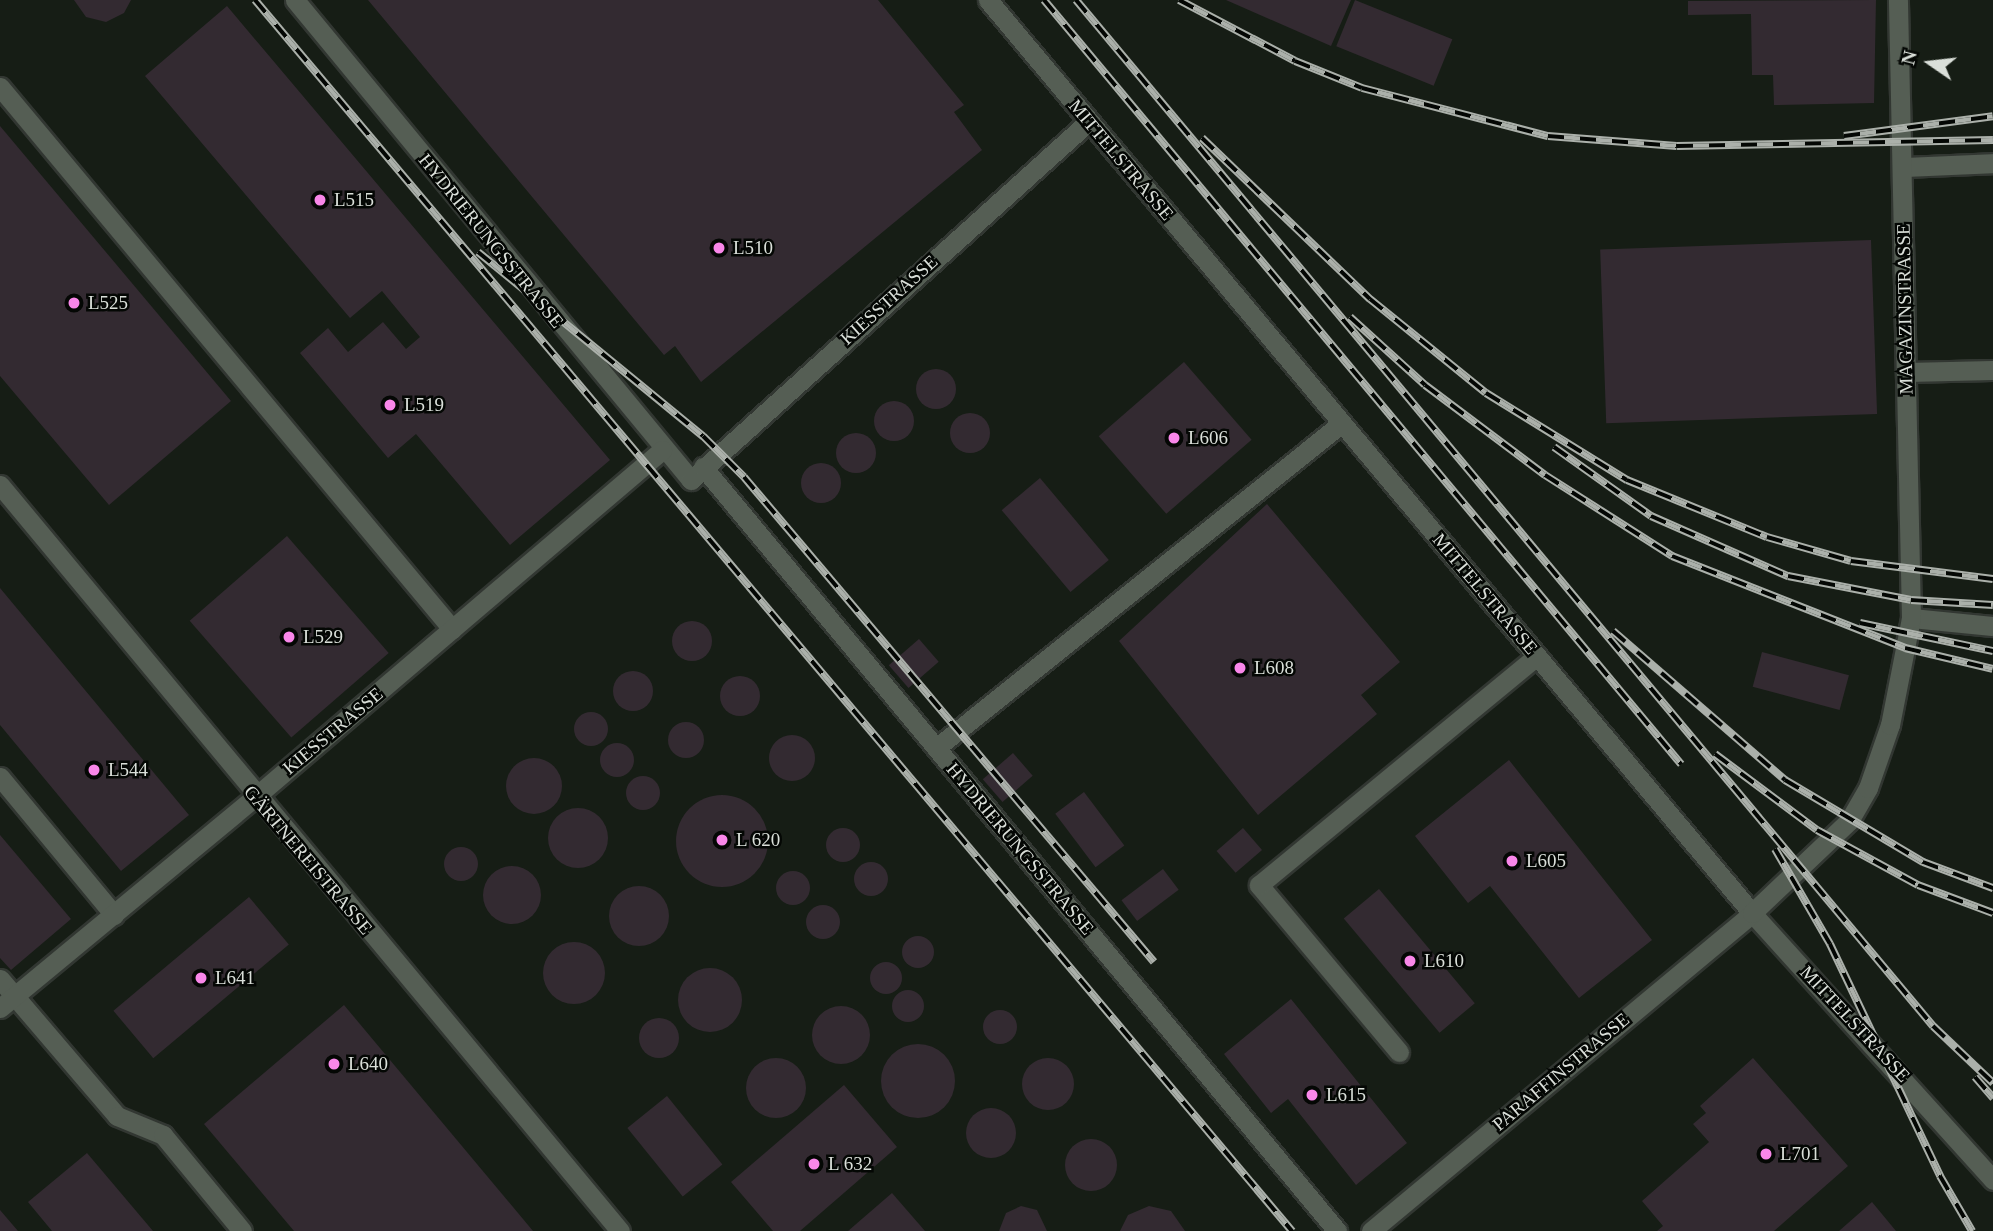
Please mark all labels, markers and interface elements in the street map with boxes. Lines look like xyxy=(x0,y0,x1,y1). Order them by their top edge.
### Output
north arrow xyxy=(1895,28,1965,98)
text: N xyxy=(1897,49,1921,67)
street label: MITTELSTRASSE xyxy=(1064,95,1178,225)
street label: HYDRIERUNGSSTRASSE xyxy=(414,149,568,333)
place label: L515 xyxy=(334,189,374,211)
marker: L515 xyxy=(312,192,328,208)
street label: MAGAZINSTRASSE xyxy=(1892,223,1918,395)
place label: L510 xyxy=(733,237,773,259)
marker: L510 xyxy=(711,240,727,256)
street label: KIESSTRASSE xyxy=(835,250,943,350)
place label: L525 xyxy=(88,292,128,314)
marker: L525 xyxy=(66,295,82,311)
place label: L519 xyxy=(404,394,444,416)
marker: L519 xyxy=(382,397,398,413)
place label: L606 xyxy=(1188,427,1228,449)
marker: L606 xyxy=(1166,430,1182,446)
street label: MITTELSTRASSE xyxy=(1428,529,1542,659)
place label: L529 xyxy=(303,626,343,648)
marker: L529 xyxy=(281,629,297,645)
place label: L608 xyxy=(1254,657,1294,679)
marker: L608 xyxy=(1232,660,1248,676)
street label: KIESSTRASSE xyxy=(278,683,388,779)
street label: HYDRIERUNGSSTRASSE xyxy=(941,758,1099,940)
place label: L544 xyxy=(108,759,148,781)
marker: L544 xyxy=(86,762,102,778)
street label: GÄRTNEREISTRASSE xyxy=(239,781,377,939)
place label: L 620 xyxy=(736,829,781,851)
marker: L 620 xyxy=(714,832,730,848)
place label: L605 xyxy=(1526,850,1566,872)
marker: L605 xyxy=(1504,853,1520,869)
place label: L610 xyxy=(1424,950,1464,972)
marker: L610 xyxy=(1402,953,1418,969)
street label: MITTELSTRASSE xyxy=(1795,961,1915,1087)
place label: L641 xyxy=(215,967,255,989)
marker: L641 xyxy=(193,970,209,986)
street label: PARAFFINSTRASSE xyxy=(1488,1008,1634,1136)
place label: L640 xyxy=(348,1053,388,1075)
marker: L640 xyxy=(326,1056,342,1072)
place label: L615 xyxy=(1326,1084,1366,1106)
marker: L615 xyxy=(1304,1087,1320,1103)
place label: L701 xyxy=(1780,1143,1820,1165)
marker: L701 xyxy=(1758,1146,1774,1162)
place label: L 632 xyxy=(828,1153,873,1175)
marker: L 632 xyxy=(806,1156,822,1172)

